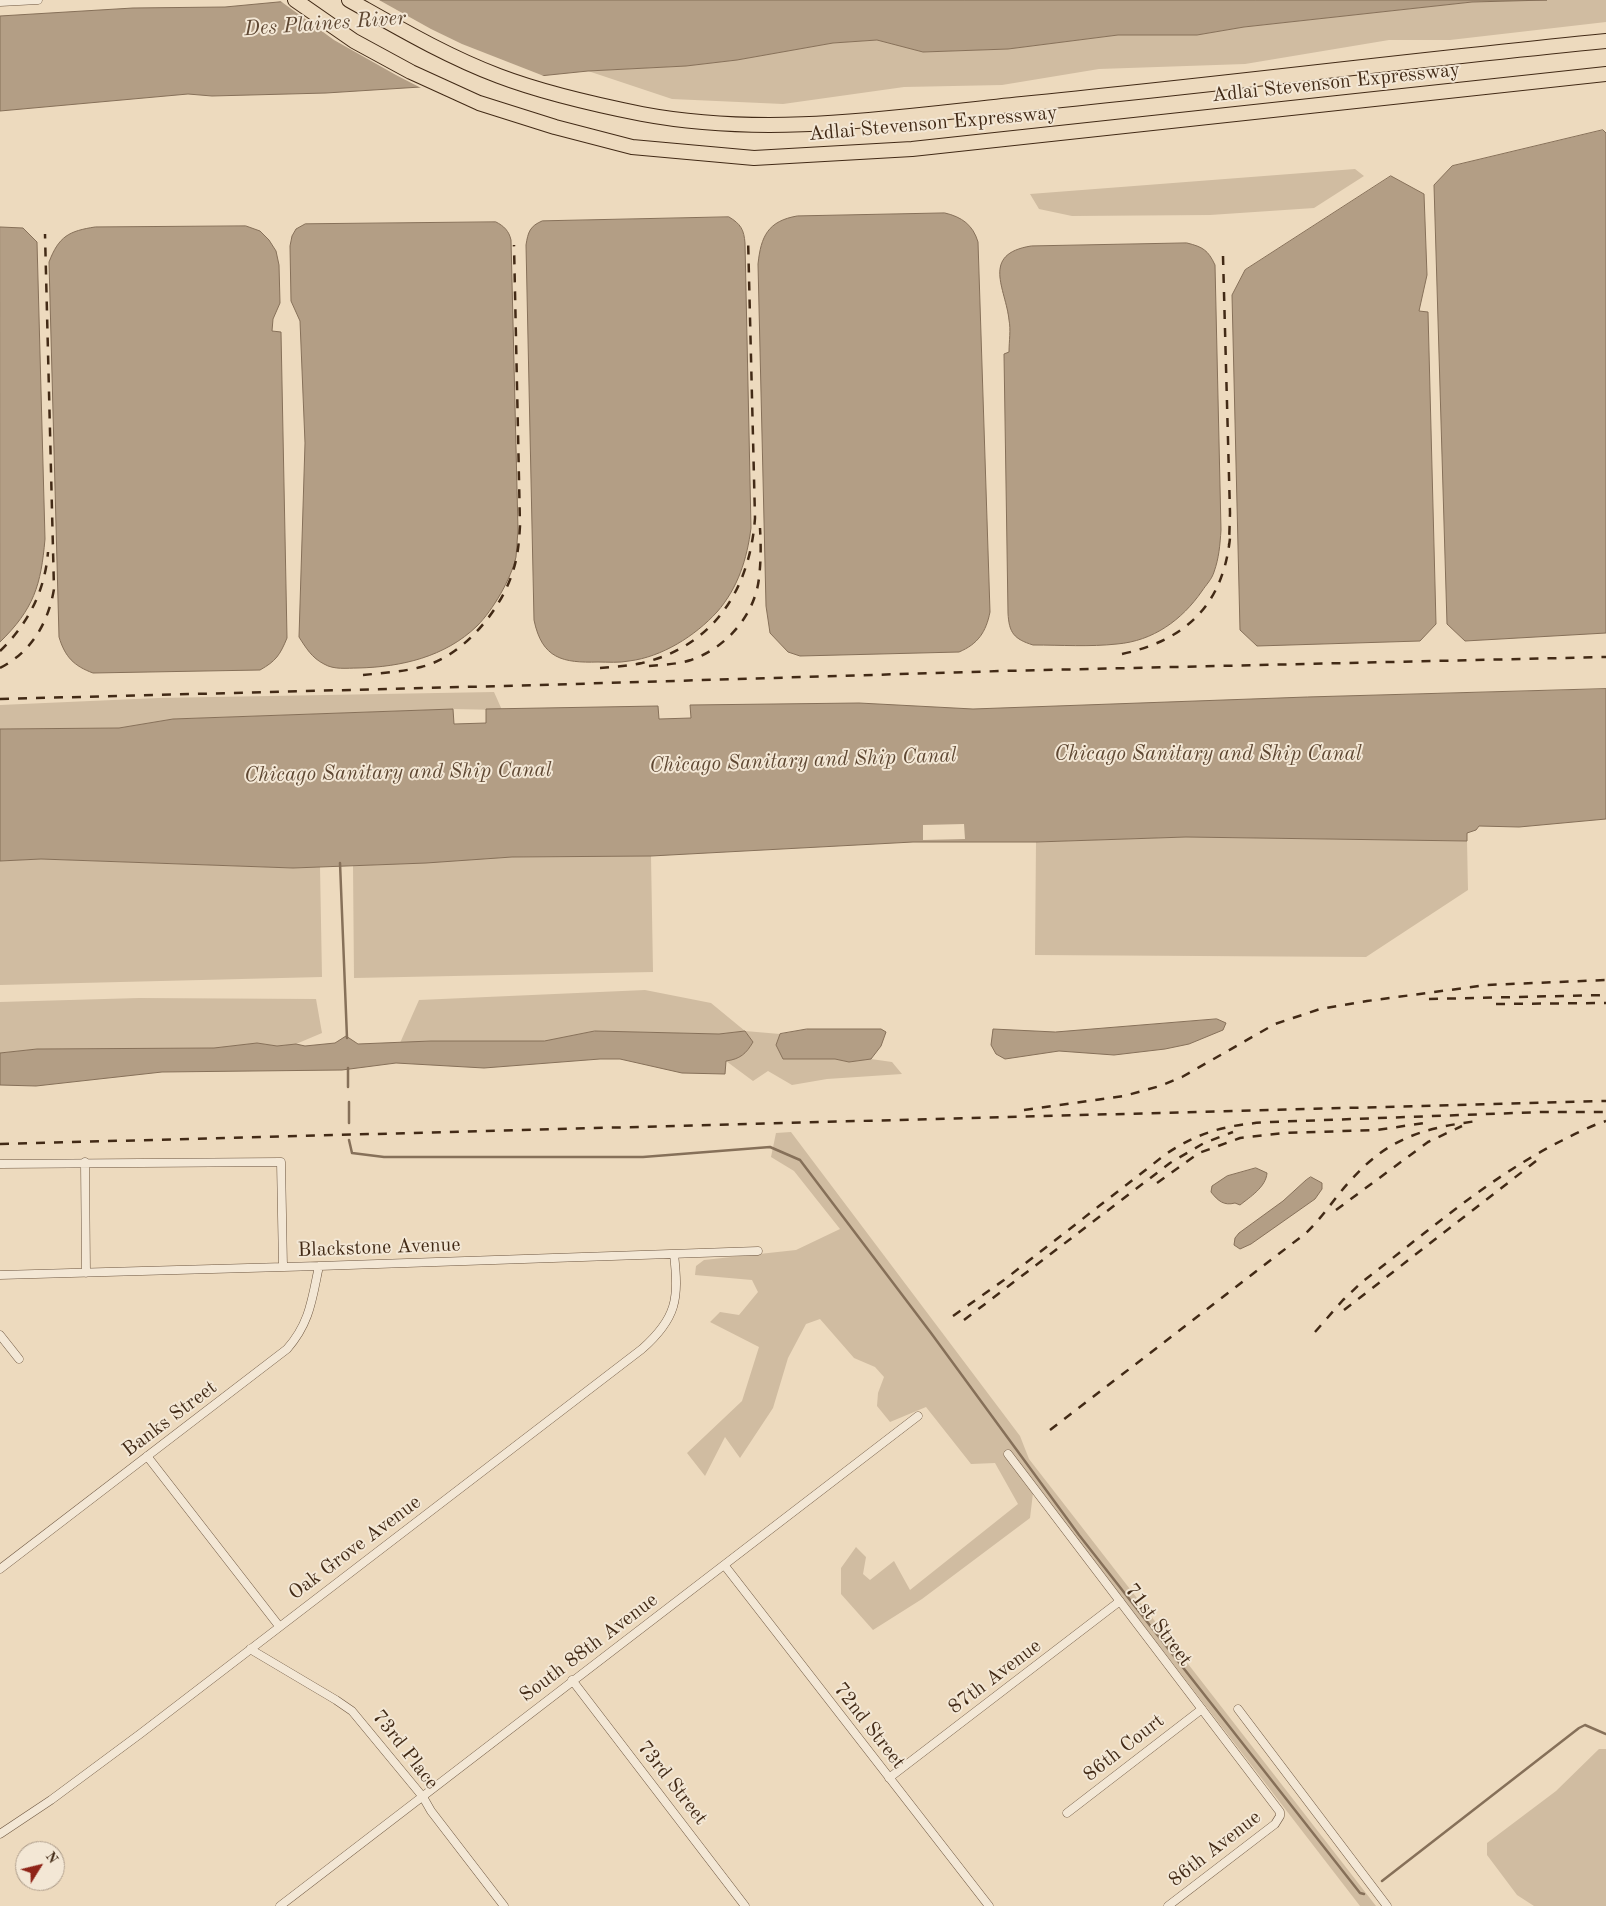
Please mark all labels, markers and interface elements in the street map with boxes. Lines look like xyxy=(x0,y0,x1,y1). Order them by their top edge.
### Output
water label: Des Plaines River xyxy=(243,6,407,42)
street label: Adlai Stevenson Expressway xyxy=(1211,58,1461,108)
street label: Adlai Stevenson Expressway xyxy=(808,101,1058,147)
water label: Chicago Sanitary and Ship Canal xyxy=(1054,741,1362,767)
water label: Chicago Sanitary and Ship Canal xyxy=(649,743,957,779)
water label: Chicago Sanitary and Ship Canal xyxy=(244,758,552,788)
street label: Blackstone Avenue xyxy=(297,1233,461,1263)
street label: Banks Street xyxy=(118,1376,222,1462)
street label: Oak Grove Avenue xyxy=(284,1490,426,1606)
street label: 71st Street xyxy=(1119,1579,1197,1671)
street label: South 88th Avenue xyxy=(515,1588,663,1708)
street label: 87th Avenue xyxy=(944,1634,1046,1720)
street label: 72nd Street xyxy=(828,1678,910,1774)
street label: 73rd Place xyxy=(367,1705,443,1795)
street label: 86th Court xyxy=(1079,1709,1169,1787)
street label: 73rd Street xyxy=(632,1736,712,1830)
street label: 86th Avenue xyxy=(1164,1806,1266,1892)
north arrow xyxy=(15,1841,65,1891)
text: N xyxy=(43,1849,60,1866)

